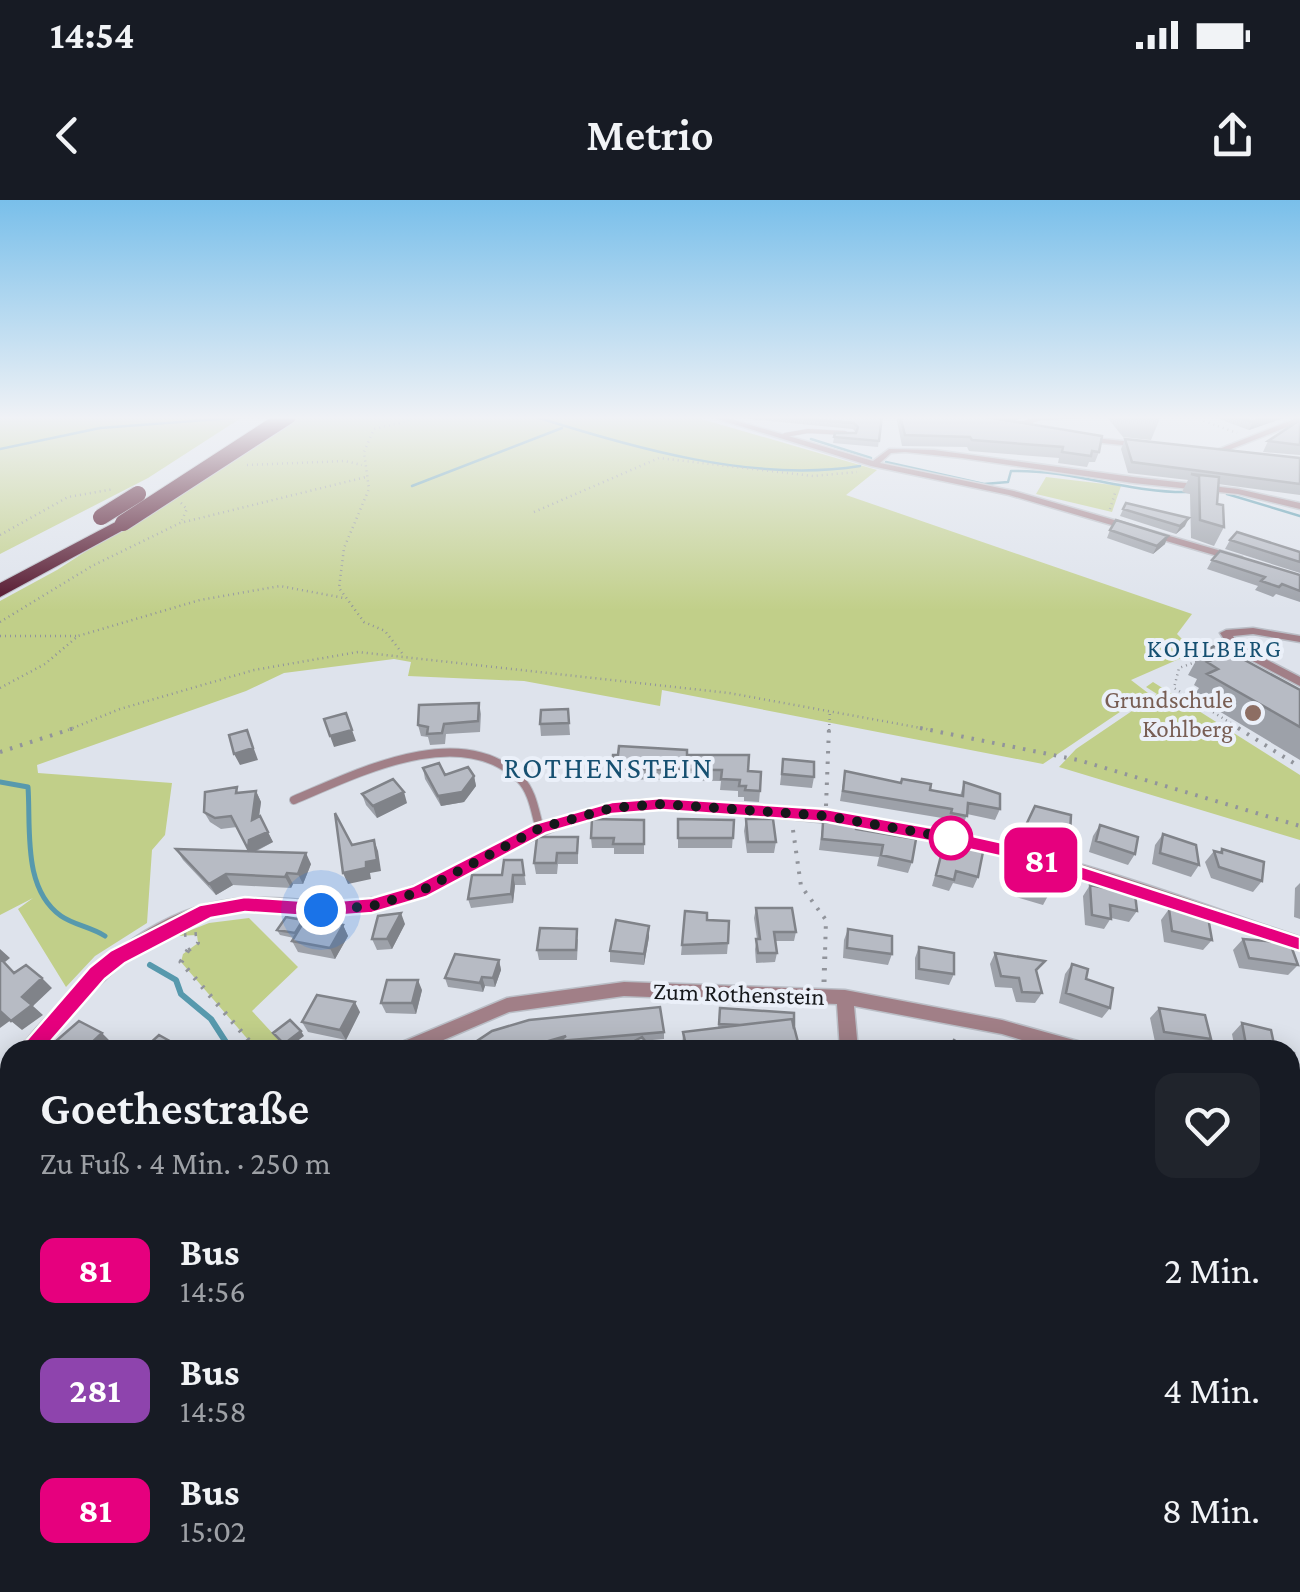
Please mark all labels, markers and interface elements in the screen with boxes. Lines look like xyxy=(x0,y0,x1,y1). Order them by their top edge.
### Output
text: 14:54 xyxy=(50,14,134,56)
icon: back xyxy=(40,108,95,163)
icon: share xyxy=(1205,108,1260,163)
text: Metrio xyxy=(586,110,714,160)
district label: KOHLBERG xyxy=(1147,635,1283,662)
place label: Grundschule Kohlberg xyxy=(1104,686,1233,743)
marker: Grundschule Kohlberg xyxy=(1242,702,1264,724)
district label: ROTHENSTEIN xyxy=(504,751,715,784)
unlabelled marker xyxy=(930,817,972,859)
line badge: 81 xyxy=(996,828,1086,892)
text: 81 xyxy=(1024,841,1058,880)
your location xyxy=(296,885,346,935)
street label: Zum Rothenstein xyxy=(653,977,825,1010)
button: heart xyxy=(1155,1073,1260,1178)
text: Goethestraße xyxy=(40,1081,309,1134)
text: Zu Fuß · 4 Min. · 250 m xyxy=(40,1145,331,1181)
text: Bus xyxy=(180,1231,239,1273)
text: 2 Min. xyxy=(1164,1249,1260,1291)
text: 81 xyxy=(78,1251,112,1290)
text: 14:56 xyxy=(180,1273,246,1309)
text: Bus xyxy=(180,1351,239,1393)
text: 4 Min. xyxy=(1163,1369,1260,1411)
text: 281 xyxy=(69,1371,121,1410)
text: 14:58 xyxy=(180,1393,247,1429)
text: Bus xyxy=(180,1471,239,1513)
text: 8 Min. xyxy=(1162,1489,1260,1531)
text: 81 xyxy=(78,1491,112,1530)
text: 15:02 xyxy=(180,1513,246,1549)

